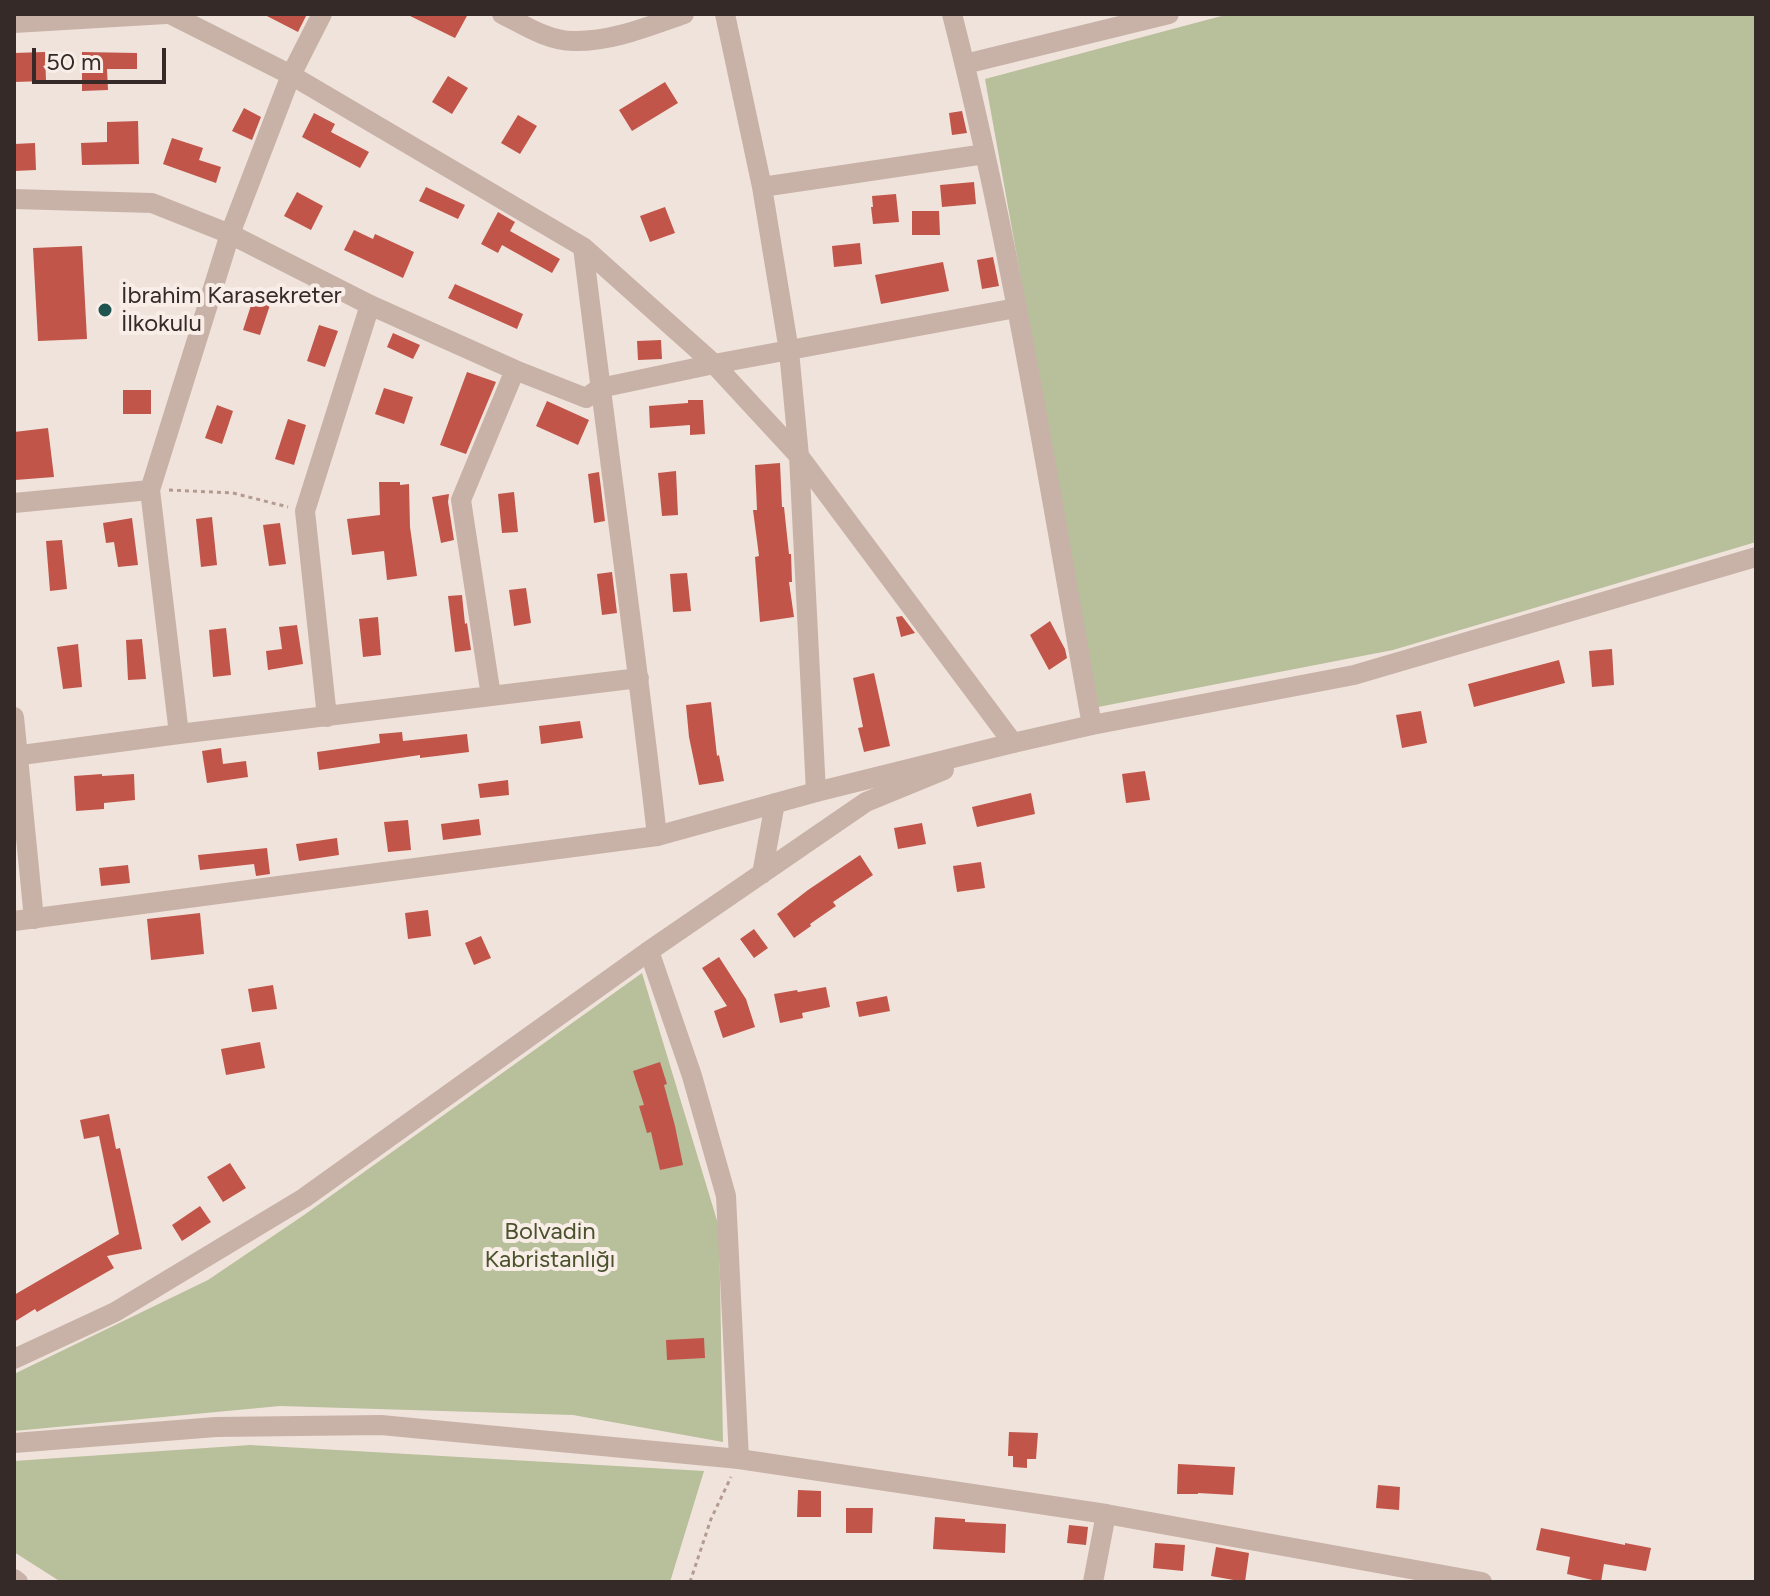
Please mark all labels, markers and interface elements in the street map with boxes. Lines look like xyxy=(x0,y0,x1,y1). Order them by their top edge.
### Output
scale bar xyxy=(36,32,170,82)
text: 50 m xyxy=(46,47,102,76)
place label: İbrahim Karasekreter İlkokulu xyxy=(121,282,342,338)
marker: İbrahim Karasekreter İlkokulu xyxy=(96,301,114,319)
park label: Bolvadin Kabristanlığı xyxy=(485,1218,615,1274)

